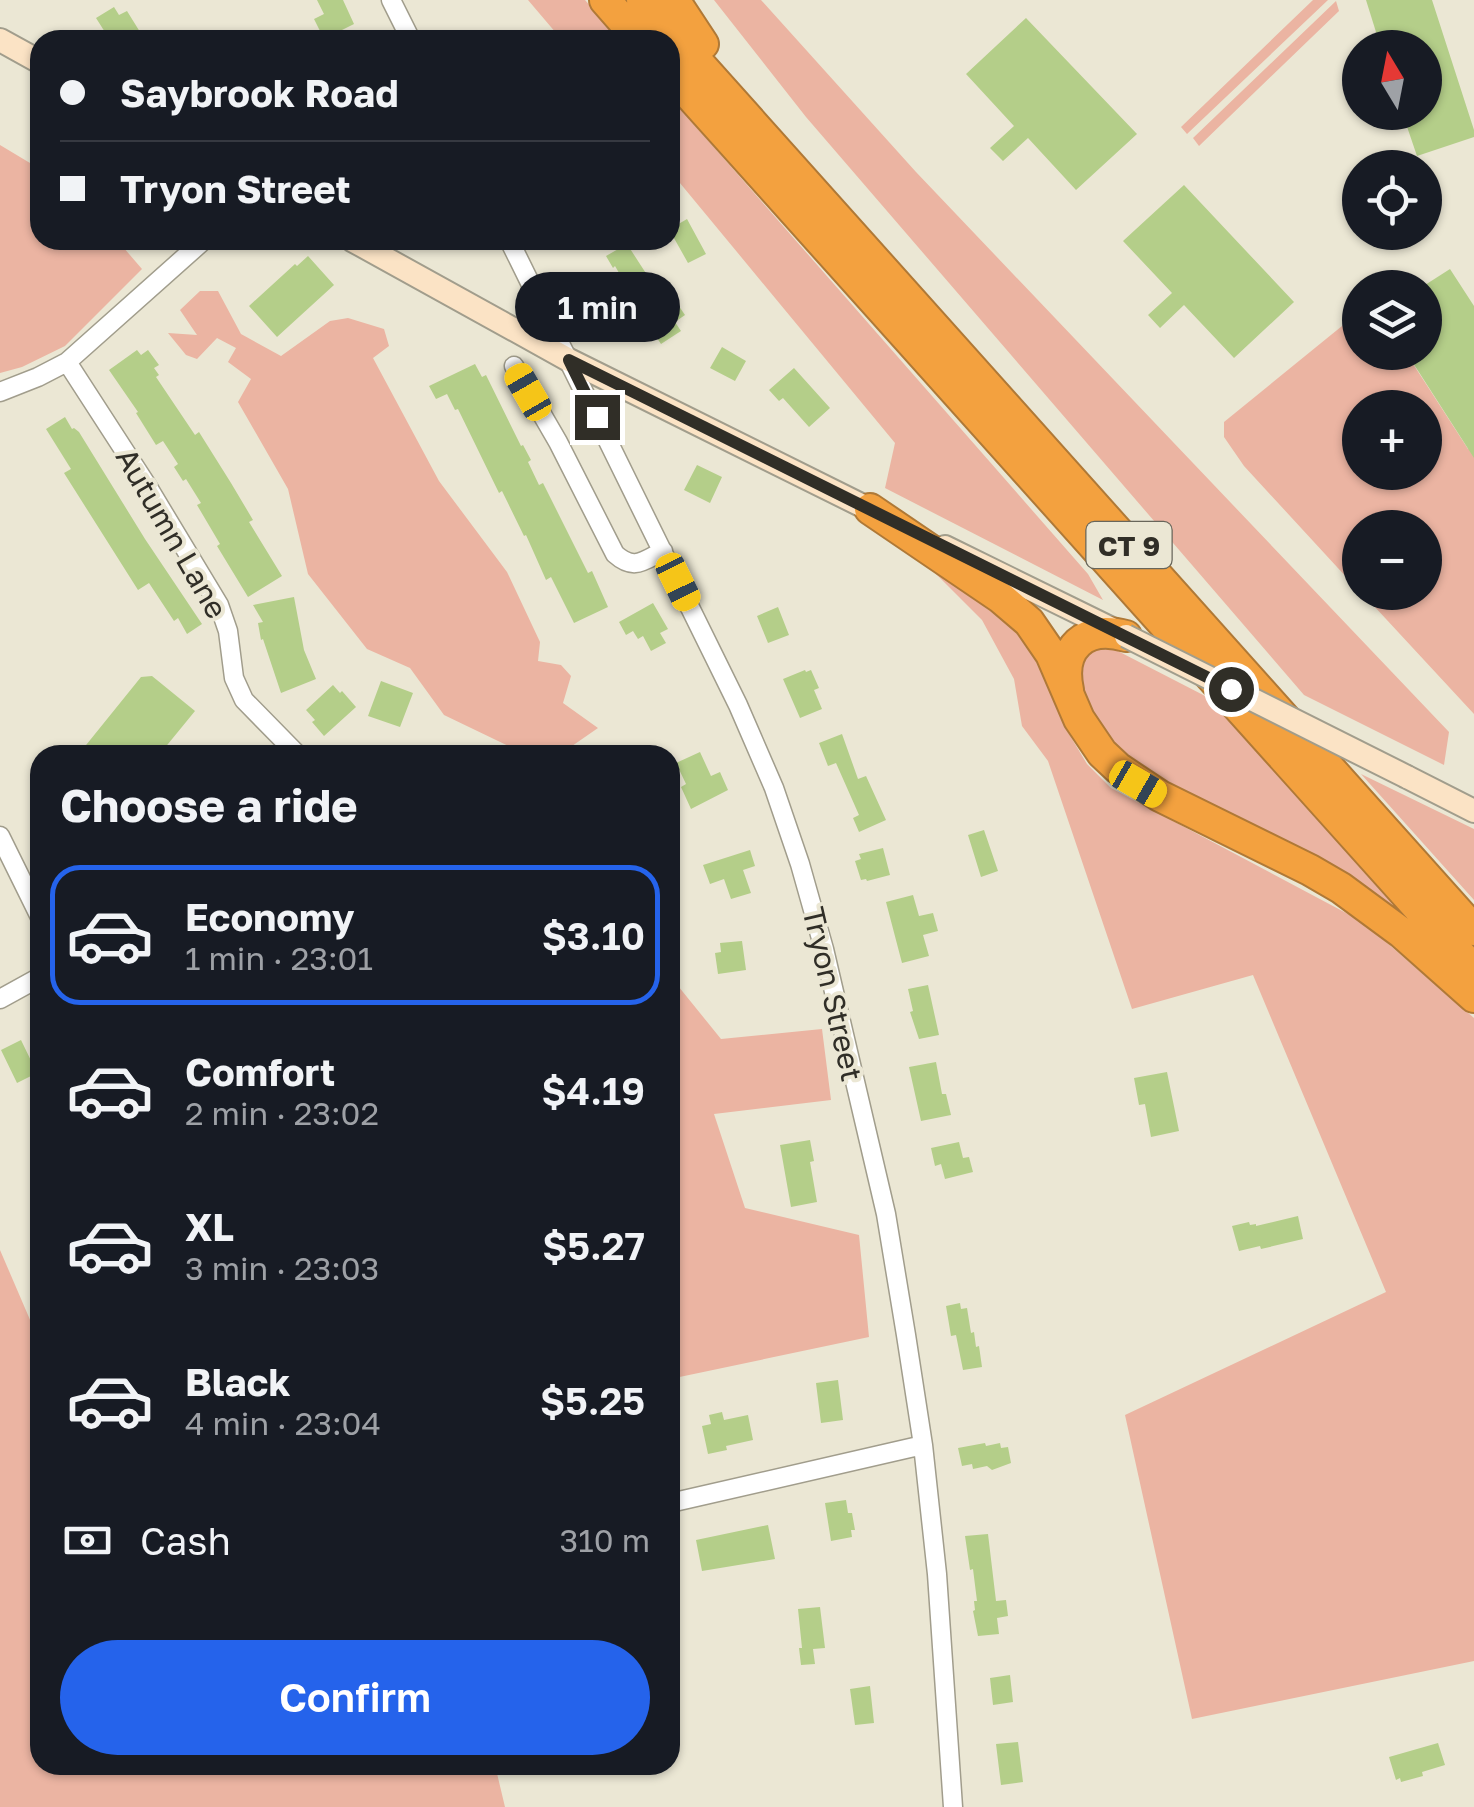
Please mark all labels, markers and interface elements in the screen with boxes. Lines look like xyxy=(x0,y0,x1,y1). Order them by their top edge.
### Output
north arrow xyxy=(1342,30,1442,130)
map controls xyxy=(1342,30,1442,610)
text: Saybrook Road xyxy=(120,70,399,115)
button: locate xyxy=(1342,150,1442,250)
text: Tryon Street xyxy=(120,166,351,211)
button: layers xyxy=(1342,270,1442,370)
callout: 1 min xyxy=(514,272,680,342)
text: 1 min xyxy=(557,288,638,326)
car xyxy=(500,359,556,425)
button: + xyxy=(1342,390,1442,490)
route end xyxy=(575,395,620,440)
street label: Autumn Lane xyxy=(109,442,235,624)
button: − xyxy=(1342,510,1442,610)
road number: CT 9 xyxy=(1086,522,1172,568)
car xyxy=(651,548,705,616)
route start xyxy=(1209,667,1254,712)
car xyxy=(1105,756,1171,812)
text: Choose a ride xyxy=(60,778,358,832)
icon: car xyxy=(65,890,155,980)
text: Economy xyxy=(185,894,354,939)
street label: Tryon Street xyxy=(796,903,870,1085)
text: $3.10 xyxy=(542,913,645,958)
text: 1 min · 23:01 xyxy=(185,939,373,977)
icon: car xyxy=(65,1045,155,1135)
text: Comfort xyxy=(185,1049,335,1094)
text: $4.19 xyxy=(541,1068,645,1113)
text: 2 min · 23:02 xyxy=(185,1094,379,1132)
icon: car xyxy=(65,1200,155,1290)
text: XL xyxy=(185,1204,234,1249)
text: $5.27 xyxy=(542,1223,645,1268)
text: 3 min · 23:03 xyxy=(185,1249,379,1287)
icon: car xyxy=(65,1355,155,1445)
text: Black xyxy=(185,1359,290,1404)
text: $5.25 xyxy=(540,1378,645,1423)
text: 4 min · 23:04 xyxy=(185,1404,381,1442)
icon: cash xyxy=(60,1513,115,1568)
text: Cash xyxy=(140,1518,231,1563)
text: 310 m xyxy=(560,1521,650,1559)
button: Confirm xyxy=(60,1640,650,1755)

